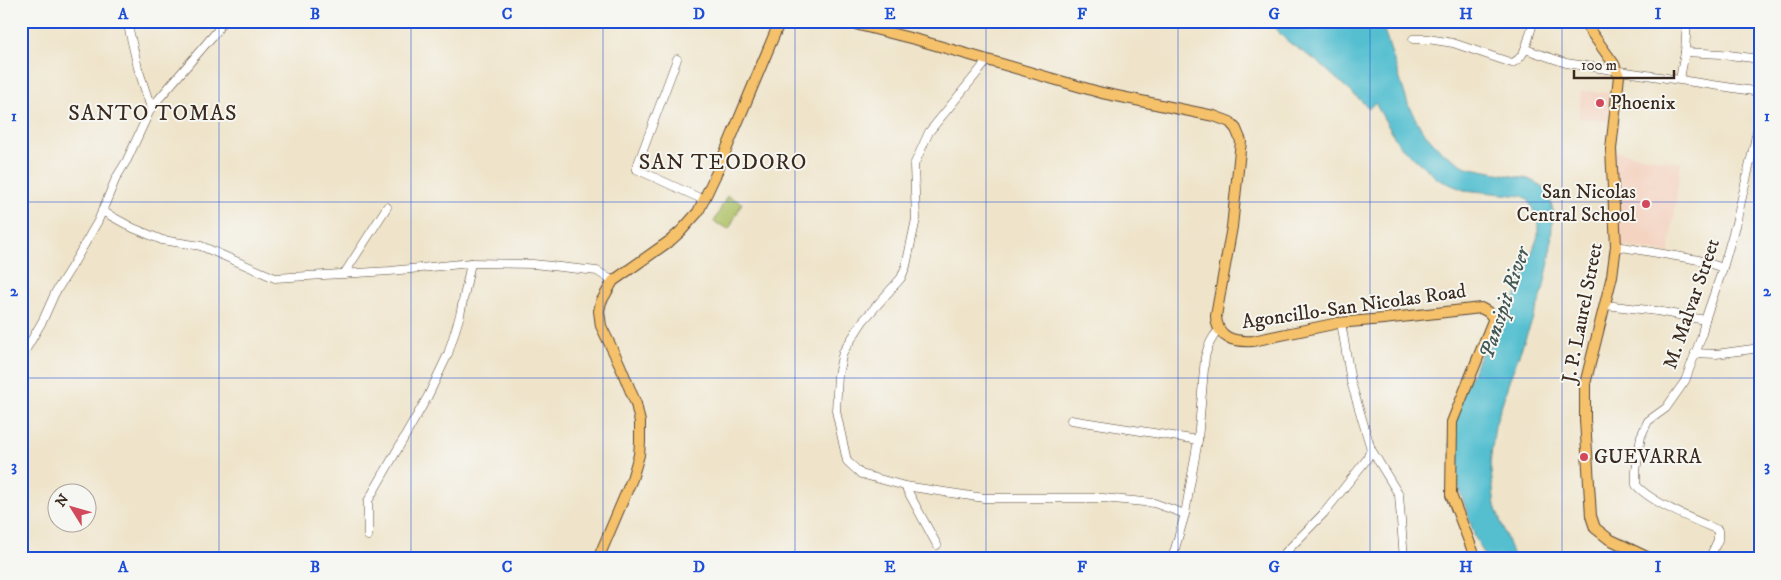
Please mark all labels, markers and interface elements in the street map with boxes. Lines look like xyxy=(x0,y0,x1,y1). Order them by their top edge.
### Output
text: A xyxy=(117,4,129,24)
text: B xyxy=(310,4,320,24)
text: C xyxy=(502,4,512,24)
text: D xyxy=(693,4,705,24)
text: E xyxy=(884,4,896,24)
text: F xyxy=(1077,4,1087,24)
text: G xyxy=(1268,4,1280,24)
text: H xyxy=(1459,4,1473,24)
text: I xyxy=(1655,4,1662,24)
scale bar xyxy=(1574,48,1674,80)
text: 100 m xyxy=(1581,56,1617,75)
place label: Phoenix xyxy=(1610,91,1676,116)
marker: Phoenix xyxy=(1594,97,1606,109)
district label: SANTO TOMAS xyxy=(68,100,238,127)
text: 1 xyxy=(11,106,17,126)
text: 1 xyxy=(1764,106,1770,126)
district label: SAN TEODORO xyxy=(639,149,807,176)
place label: San Nicolas Central School xyxy=(1517,180,1636,228)
marker: San Nicolas Central School xyxy=(1640,198,1652,210)
street label: M. Malvar Street xyxy=(1658,236,1726,372)
street label: J. P. Laurel Street xyxy=(1557,241,1609,387)
water label: Pansipit River xyxy=(1474,242,1537,362)
street label: Agoncillo-San Nicolas Road xyxy=(1240,279,1468,335)
text: 2 xyxy=(10,281,19,301)
text: 2 xyxy=(1763,281,1772,301)
place label: GUEVARRA xyxy=(1594,445,1702,470)
marker: GUEVARRA xyxy=(1578,451,1590,463)
text: 3 xyxy=(11,456,17,476)
text: 3 xyxy=(1764,456,1770,476)
north arrow xyxy=(48,482,98,532)
text: N xyxy=(52,490,73,511)
text: A xyxy=(117,557,129,577)
text: B xyxy=(310,557,320,577)
text: C xyxy=(502,557,512,577)
text: D xyxy=(693,557,705,577)
text: E xyxy=(884,557,896,577)
text: F xyxy=(1077,557,1087,577)
text: G xyxy=(1268,557,1280,577)
text: H xyxy=(1459,557,1473,577)
text: I xyxy=(1655,557,1662,577)

